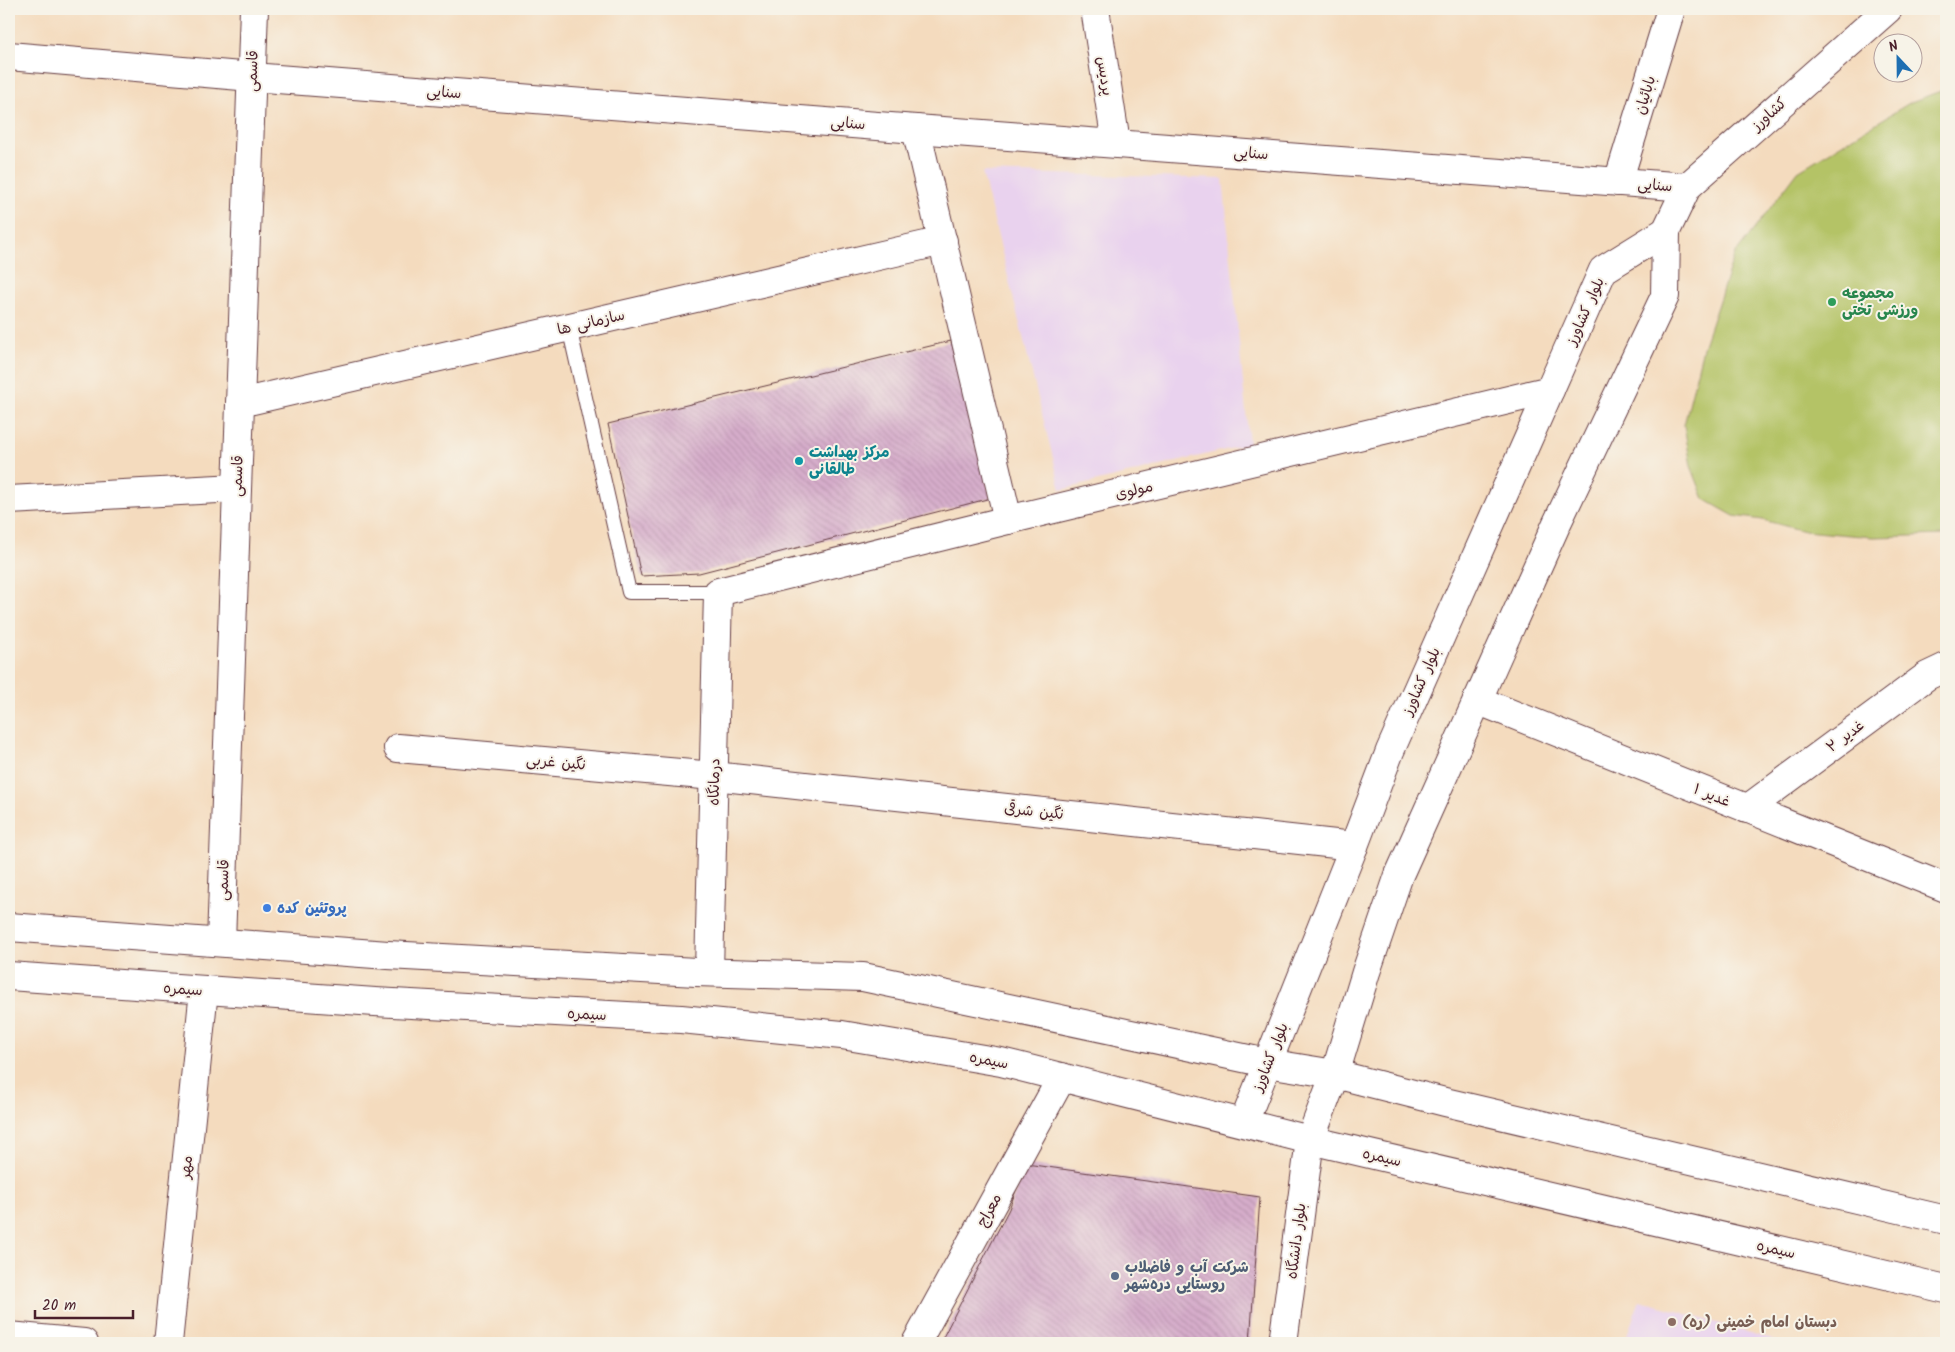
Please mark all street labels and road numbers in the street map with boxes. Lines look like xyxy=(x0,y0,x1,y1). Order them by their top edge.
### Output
street label: قاسمی xyxy=(240,50,266,92)
street label: پردیس xyxy=(1089,55,1119,98)
street label: بابائیان xyxy=(1629,73,1663,118)
street label: سنایی xyxy=(426,80,462,106)
street label: کشاورز xyxy=(1746,92,1793,138)
street label: سنایی xyxy=(830,111,866,137)
street label: سنایی xyxy=(1233,141,1269,167)
street label: سنایی xyxy=(1637,173,1673,199)
street label: بلوار کشاورز xyxy=(1560,273,1612,350)
street label: سازمانی ها xyxy=(555,304,627,342)
street label: قاسمی xyxy=(225,455,251,497)
street label: مولوی xyxy=(1113,475,1155,507)
street label: بلوار کشاورز xyxy=(1396,643,1448,720)
street label: غدیر ۲ xyxy=(1821,714,1870,759)
street label: نگین غربی xyxy=(525,748,587,778)
street label: درمانگاه xyxy=(703,758,727,806)
street label: غدیر ۱ xyxy=(1690,778,1734,814)
street label: نگین شرقی xyxy=(1003,797,1065,827)
street label: قاسمی xyxy=(211,859,237,901)
street label: سیمره xyxy=(162,977,203,1003)
street label: سیمره xyxy=(567,1002,607,1028)
street label: بلوار کشاورز xyxy=(1246,1019,1296,1096)
street label: سیمره xyxy=(967,1045,1010,1077)
street label: سیمره xyxy=(1360,1142,1404,1174)
street label: مهر xyxy=(174,1154,200,1182)
street label: معراج xyxy=(971,1189,1009,1232)
street label: بلوار دانشگاه xyxy=(1280,1202,1314,1280)
street label: سیمره xyxy=(1754,1234,1798,1266)

